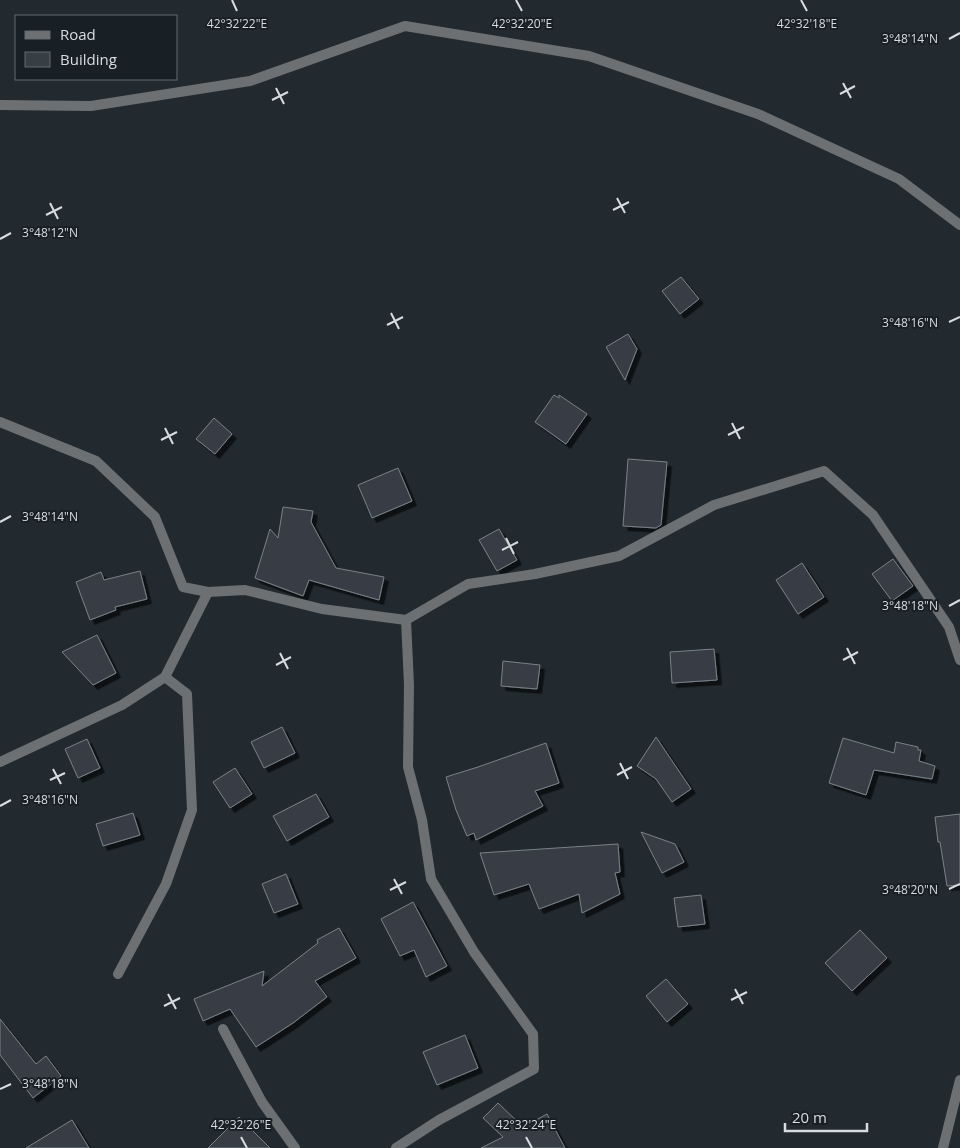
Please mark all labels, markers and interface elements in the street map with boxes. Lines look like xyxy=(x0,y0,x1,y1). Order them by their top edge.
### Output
legend xyxy=(15,15,178,80)
text: 42°32'22"E xyxy=(207,15,267,32)
text: 42°32'20"E xyxy=(492,15,552,32)
text: 42°32'18"E xyxy=(777,15,837,32)
text: Road xyxy=(60,24,96,44)
text: 3°48'14"N xyxy=(882,30,938,47)
text: Building xyxy=(60,49,117,69)
text: 3°48'12"N xyxy=(22,224,78,241)
text: 3°48'16"N xyxy=(882,314,938,331)
text: 3°48'14"N xyxy=(22,508,78,525)
text: 3°48'18"N xyxy=(882,597,938,614)
text: 3°48'16"N xyxy=(22,791,78,808)
text: 3°48'20"N xyxy=(882,881,938,898)
text: 3°48'18"N xyxy=(22,1075,78,1092)
scale bar xyxy=(785,1100,868,1132)
text: 20 m xyxy=(792,1107,827,1127)
text: 42°32'26"E xyxy=(211,1116,271,1133)
text: 42°32'24"E xyxy=(496,1116,556,1133)

